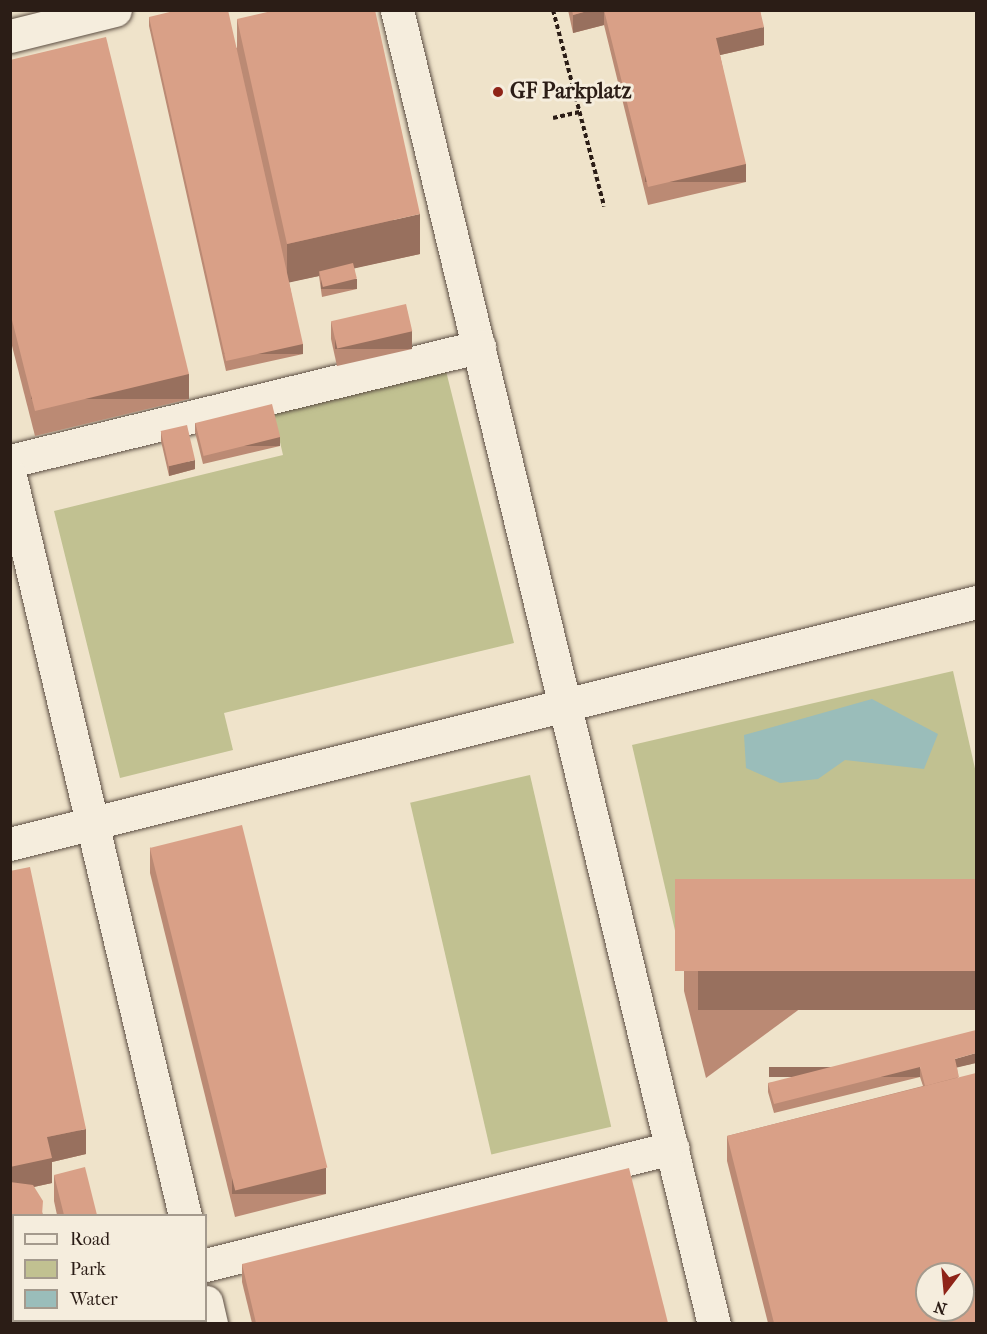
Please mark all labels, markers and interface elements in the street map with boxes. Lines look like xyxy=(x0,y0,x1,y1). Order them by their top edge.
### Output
place label: GF Parkplatz xyxy=(510,79,631,105)
marker: GF Parkplatz xyxy=(491,85,505,99)
legend xyxy=(12,1214,207,1322)
text: Road xyxy=(70,1229,110,1250)
text: Park xyxy=(70,1259,106,1280)
north arrow xyxy=(915,1262,975,1322)
text: Water xyxy=(70,1289,118,1310)
text: N xyxy=(932,1297,949,1319)

